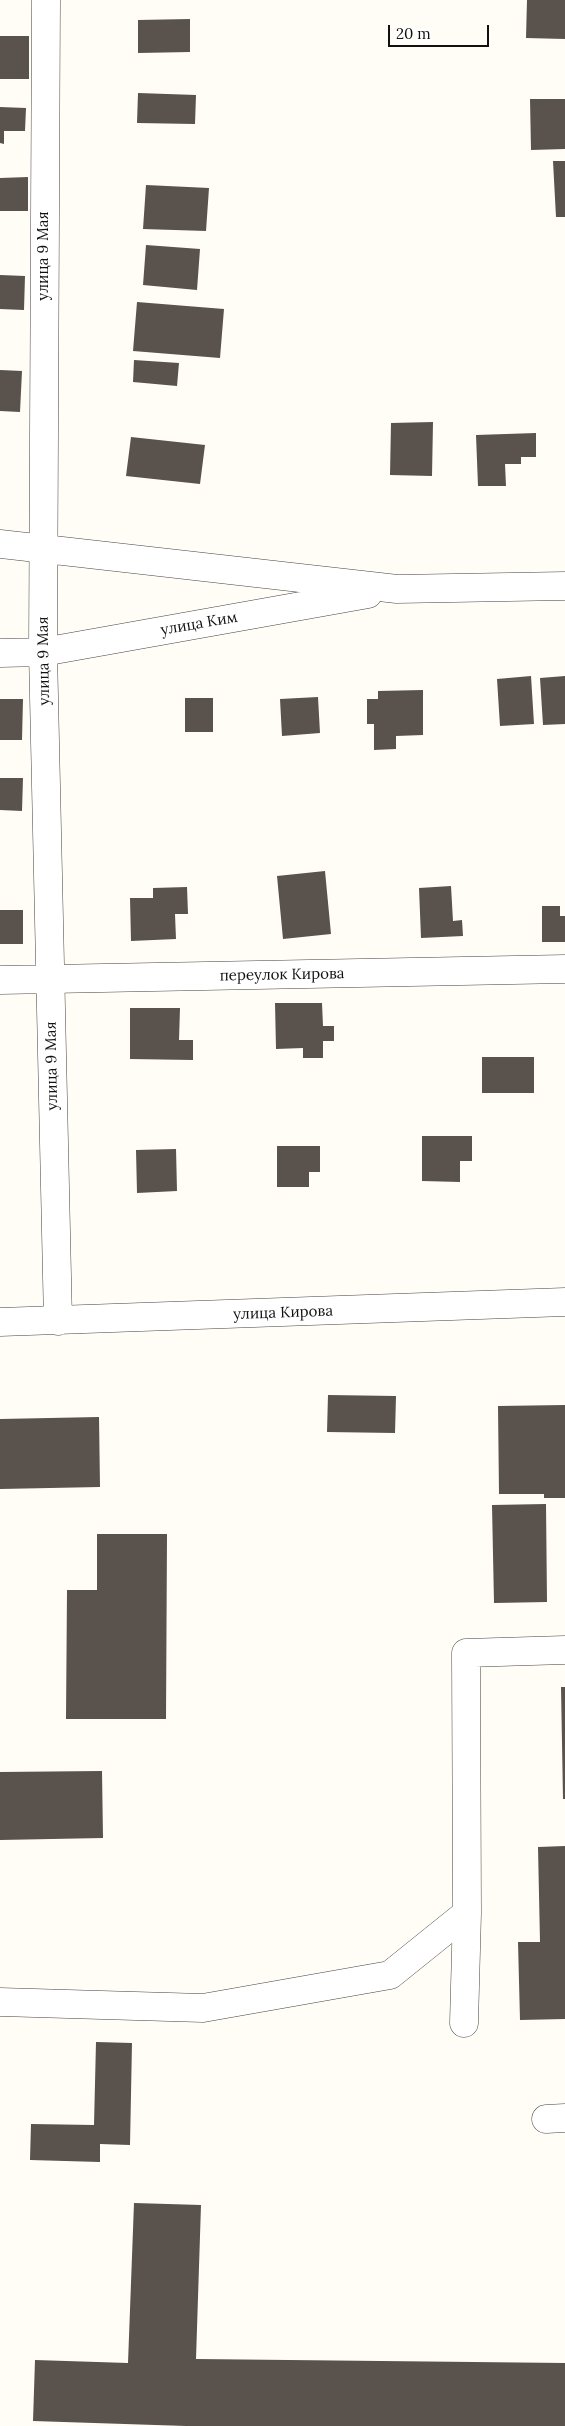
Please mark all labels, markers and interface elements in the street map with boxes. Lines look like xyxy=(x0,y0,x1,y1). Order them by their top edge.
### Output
scale bar xyxy=(390,15,491,47)
text: 20 m xyxy=(396,24,431,43)
street label: улица 9 Мая xyxy=(35,211,53,301)
street label: улица Ким xyxy=(159,608,239,640)
street label: улица 9 Мая xyxy=(34,616,54,706)
street label: переулок Кирова xyxy=(219,965,345,985)
street label: улица 9 Мая xyxy=(42,1021,62,1111)
street label: улица Кирова xyxy=(233,1302,333,1324)

